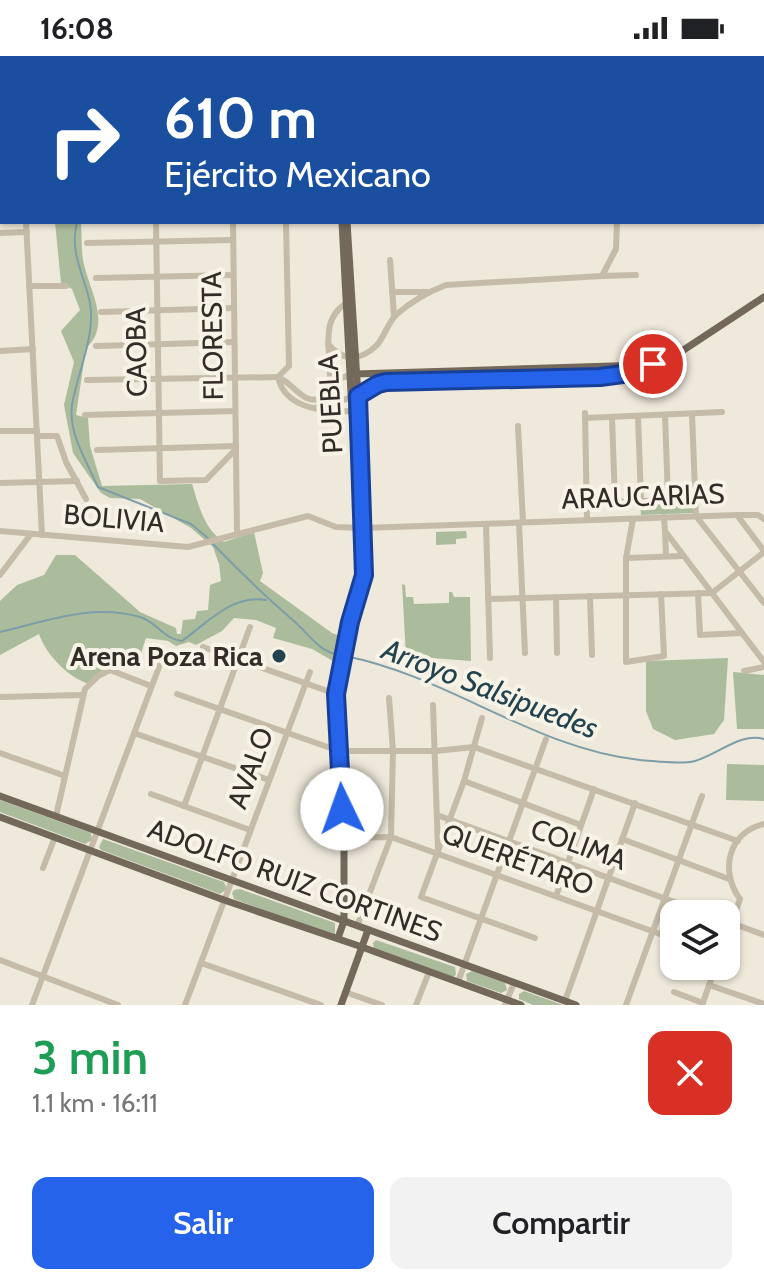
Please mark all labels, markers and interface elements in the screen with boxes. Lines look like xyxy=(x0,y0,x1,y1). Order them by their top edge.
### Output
text: 16:08 xyxy=(40,10,114,47)
text: 610 m xyxy=(164,84,317,152)
icon: right xyxy=(32,88,136,192)
text: Ejército Mexicano xyxy=(164,152,431,196)
street label: FLORESTA xyxy=(194,270,230,401)
street label: CAOBA xyxy=(118,306,154,397)
pin xyxy=(619,330,687,398)
icon: arrive xyxy=(631,342,675,386)
street label: PUEBLA xyxy=(310,353,350,455)
street label: ARAUCARIAS xyxy=(561,476,725,516)
street label: BOLIVIA xyxy=(62,497,166,539)
water label: Arroyo Salsipuedes xyxy=(375,630,603,747)
place label: Arena Poza Rica xyxy=(70,639,263,673)
marker: Arena Poza Rica xyxy=(270,647,288,665)
street label: AVALO xyxy=(220,723,280,813)
position arrow xyxy=(300,767,384,851)
street label: ADOLFO RUIZ CORTINES xyxy=(144,811,446,949)
street label: COLIMA xyxy=(526,811,632,877)
street label: QUERÉTARO xyxy=(438,816,598,902)
map controls xyxy=(660,900,740,980)
button: layers xyxy=(660,900,740,980)
text: 3 min xyxy=(32,1028,148,1086)
button: close xyxy=(648,1031,732,1115)
text: 1.1 km · 16:11 xyxy=(32,1087,158,1119)
button: Salir xyxy=(32,1177,374,1269)
button: Compartir xyxy=(390,1177,732,1269)

